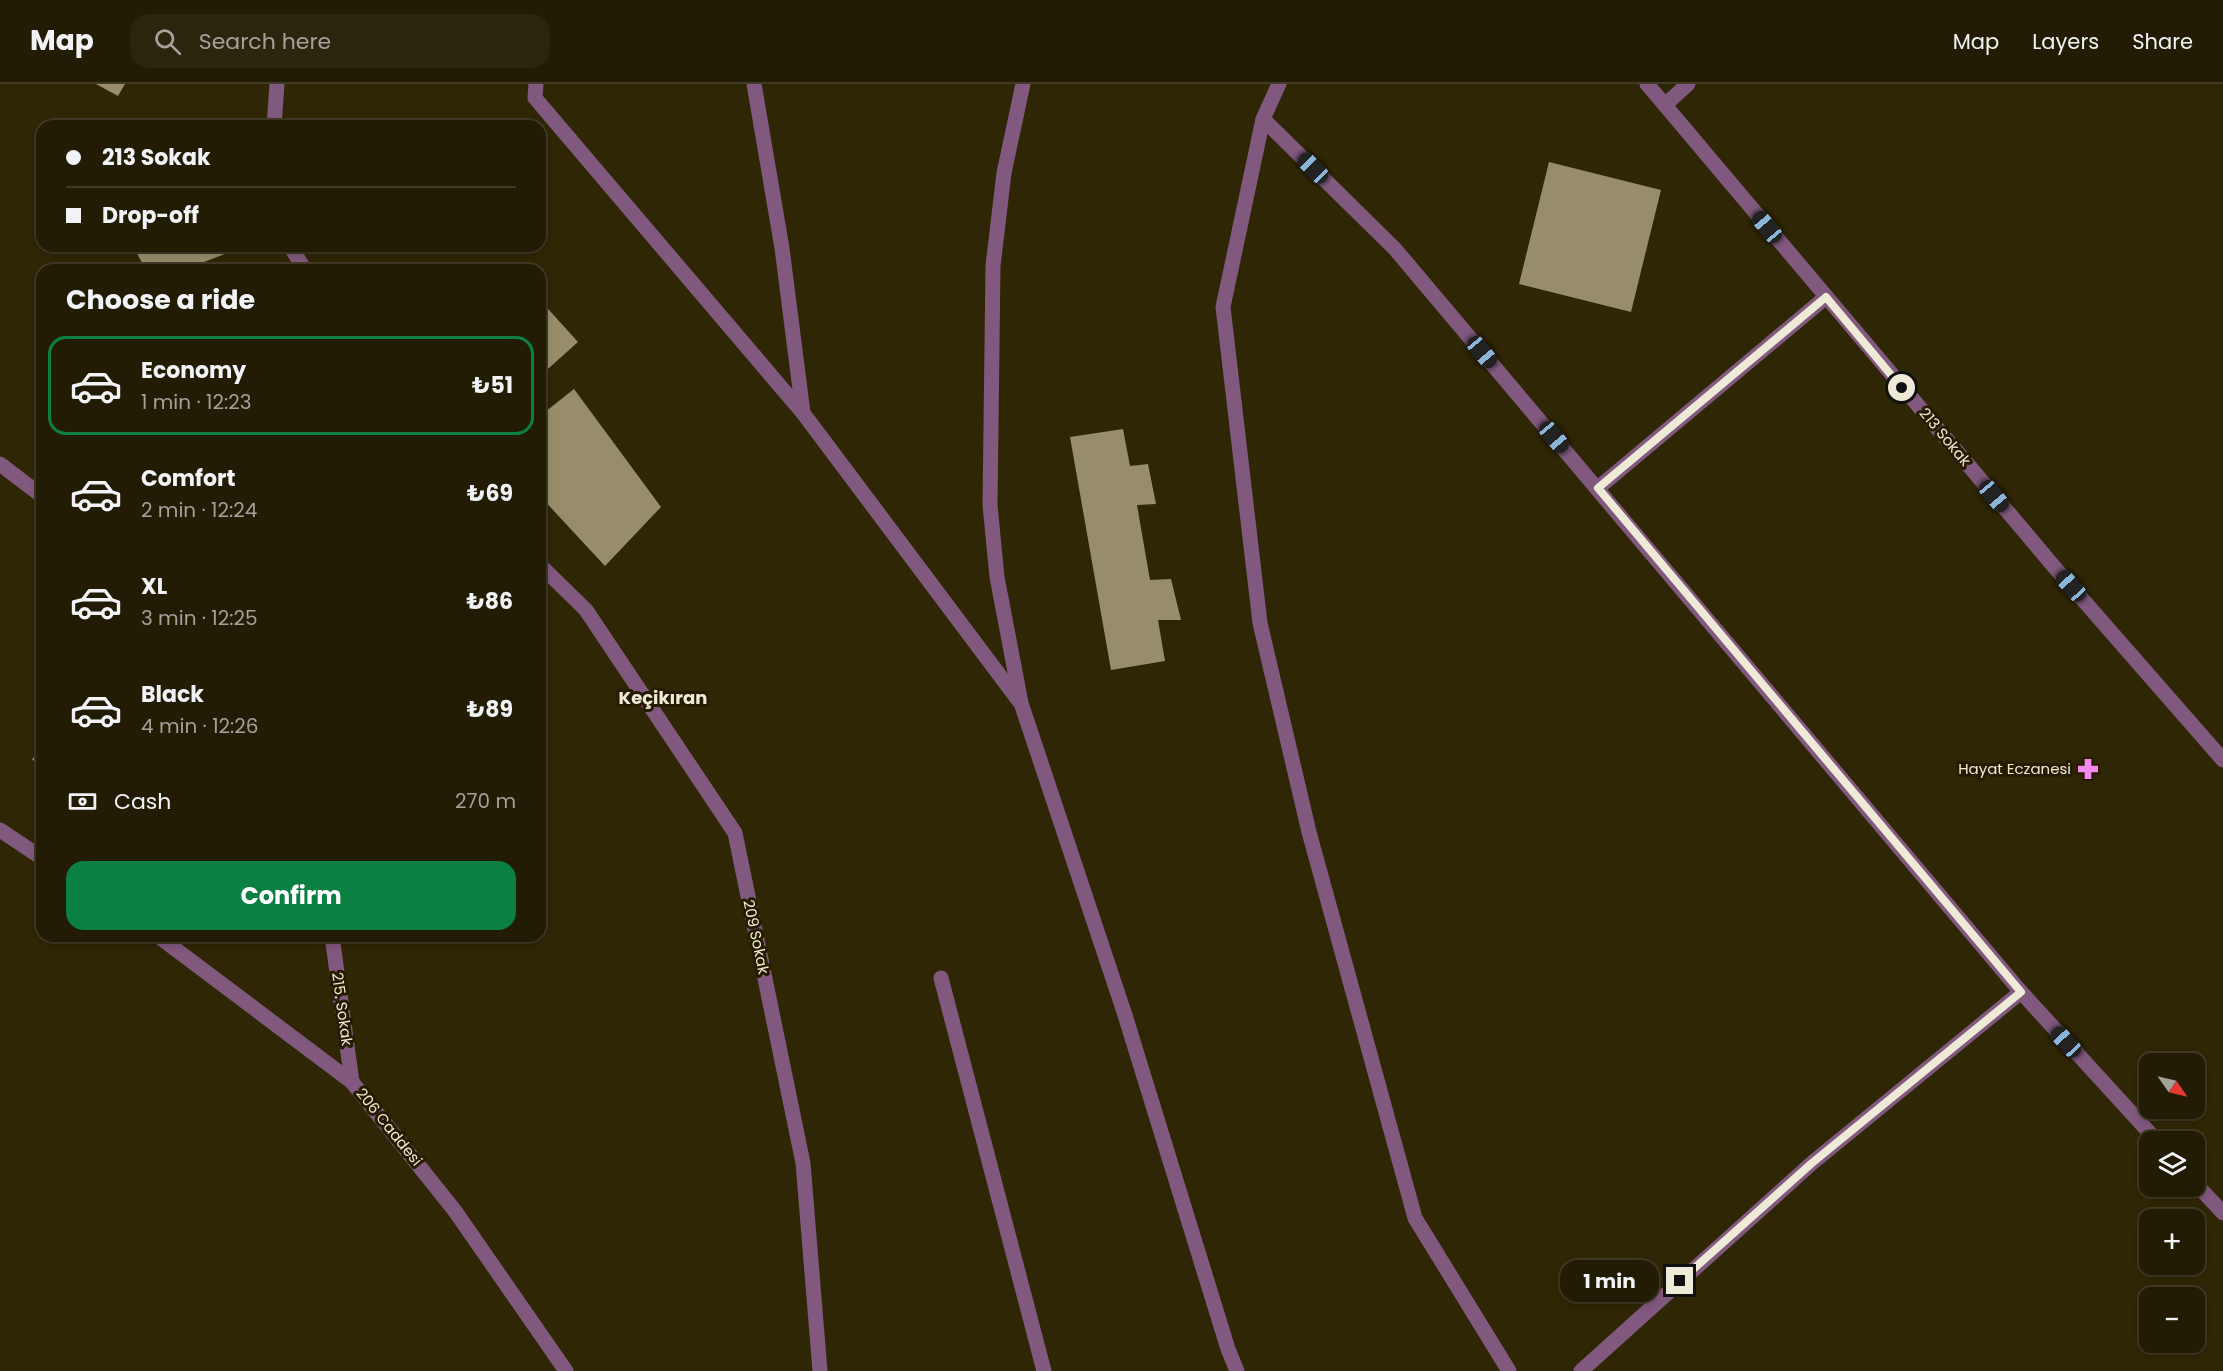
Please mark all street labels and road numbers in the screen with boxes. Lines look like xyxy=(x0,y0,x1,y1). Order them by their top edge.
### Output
street label: 213 Sokak xyxy=(1915,403,1976,471)
street label: 209 Sokak xyxy=(738,898,775,976)
street label: 215. Sokak xyxy=(327,971,358,1047)
street label: 206 Caddesi xyxy=(352,1083,427,1170)

